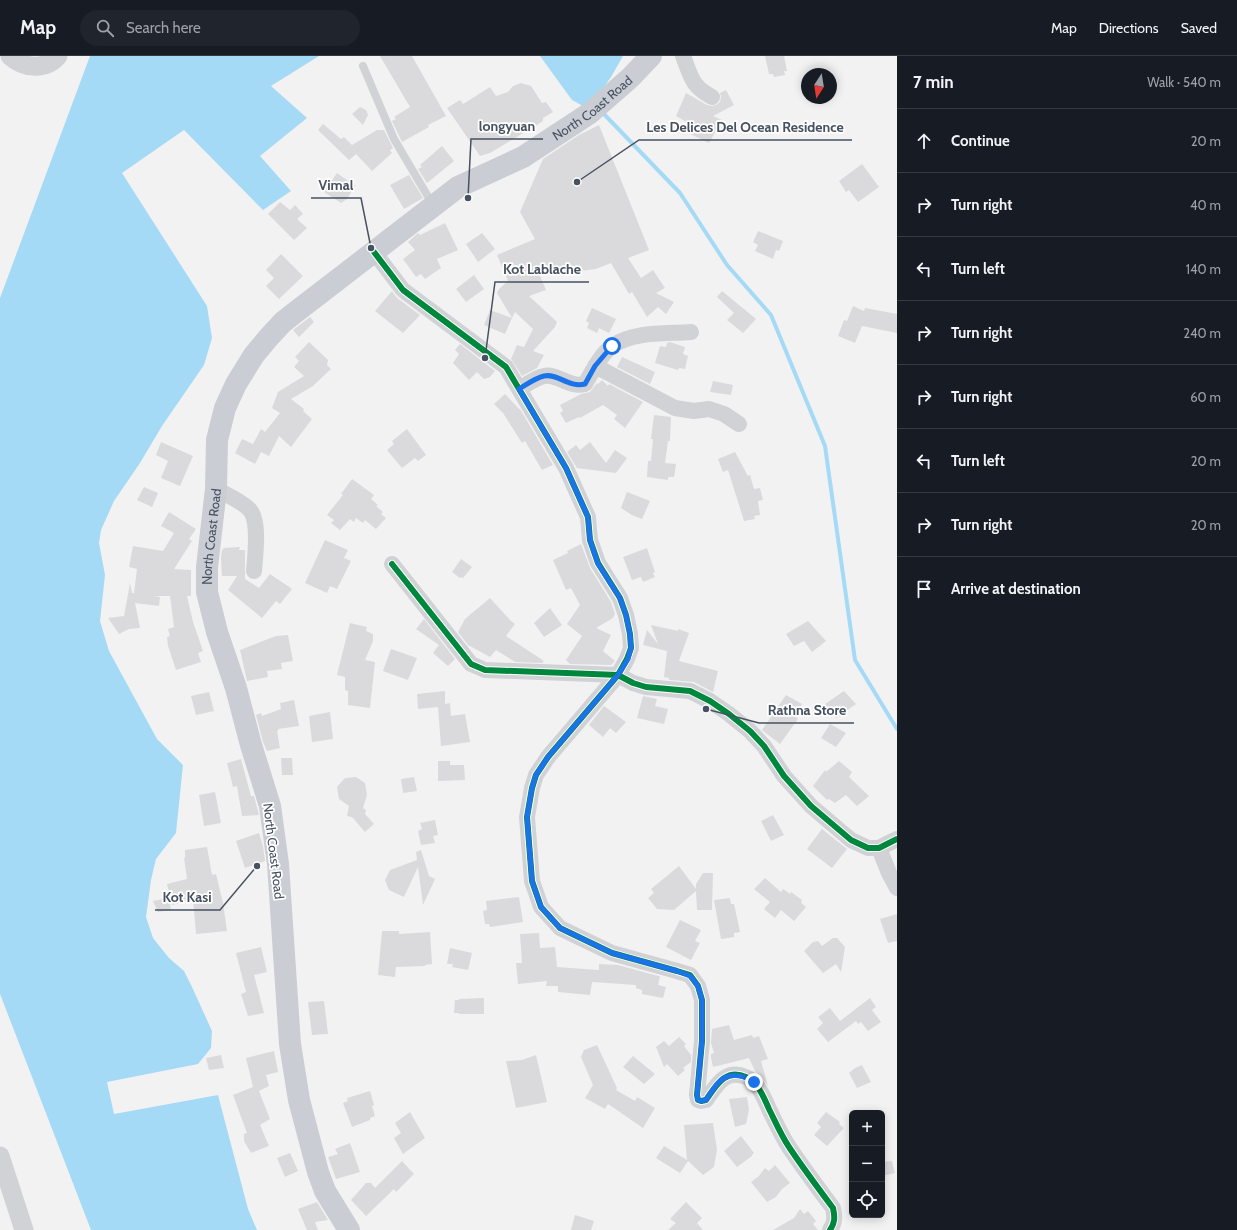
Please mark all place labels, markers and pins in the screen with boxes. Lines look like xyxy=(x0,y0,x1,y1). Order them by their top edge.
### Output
callout: longyuan xyxy=(471,113,543,139)
callout: Les Delices Del Ocean Residence xyxy=(639,114,852,140)
callout: Vimal xyxy=(311,172,361,198)
callout: Kot Lablache xyxy=(495,256,589,282)
callout: Rathna Store xyxy=(759,697,854,723)
callout: Kot Kasi xyxy=(155,884,220,910)

